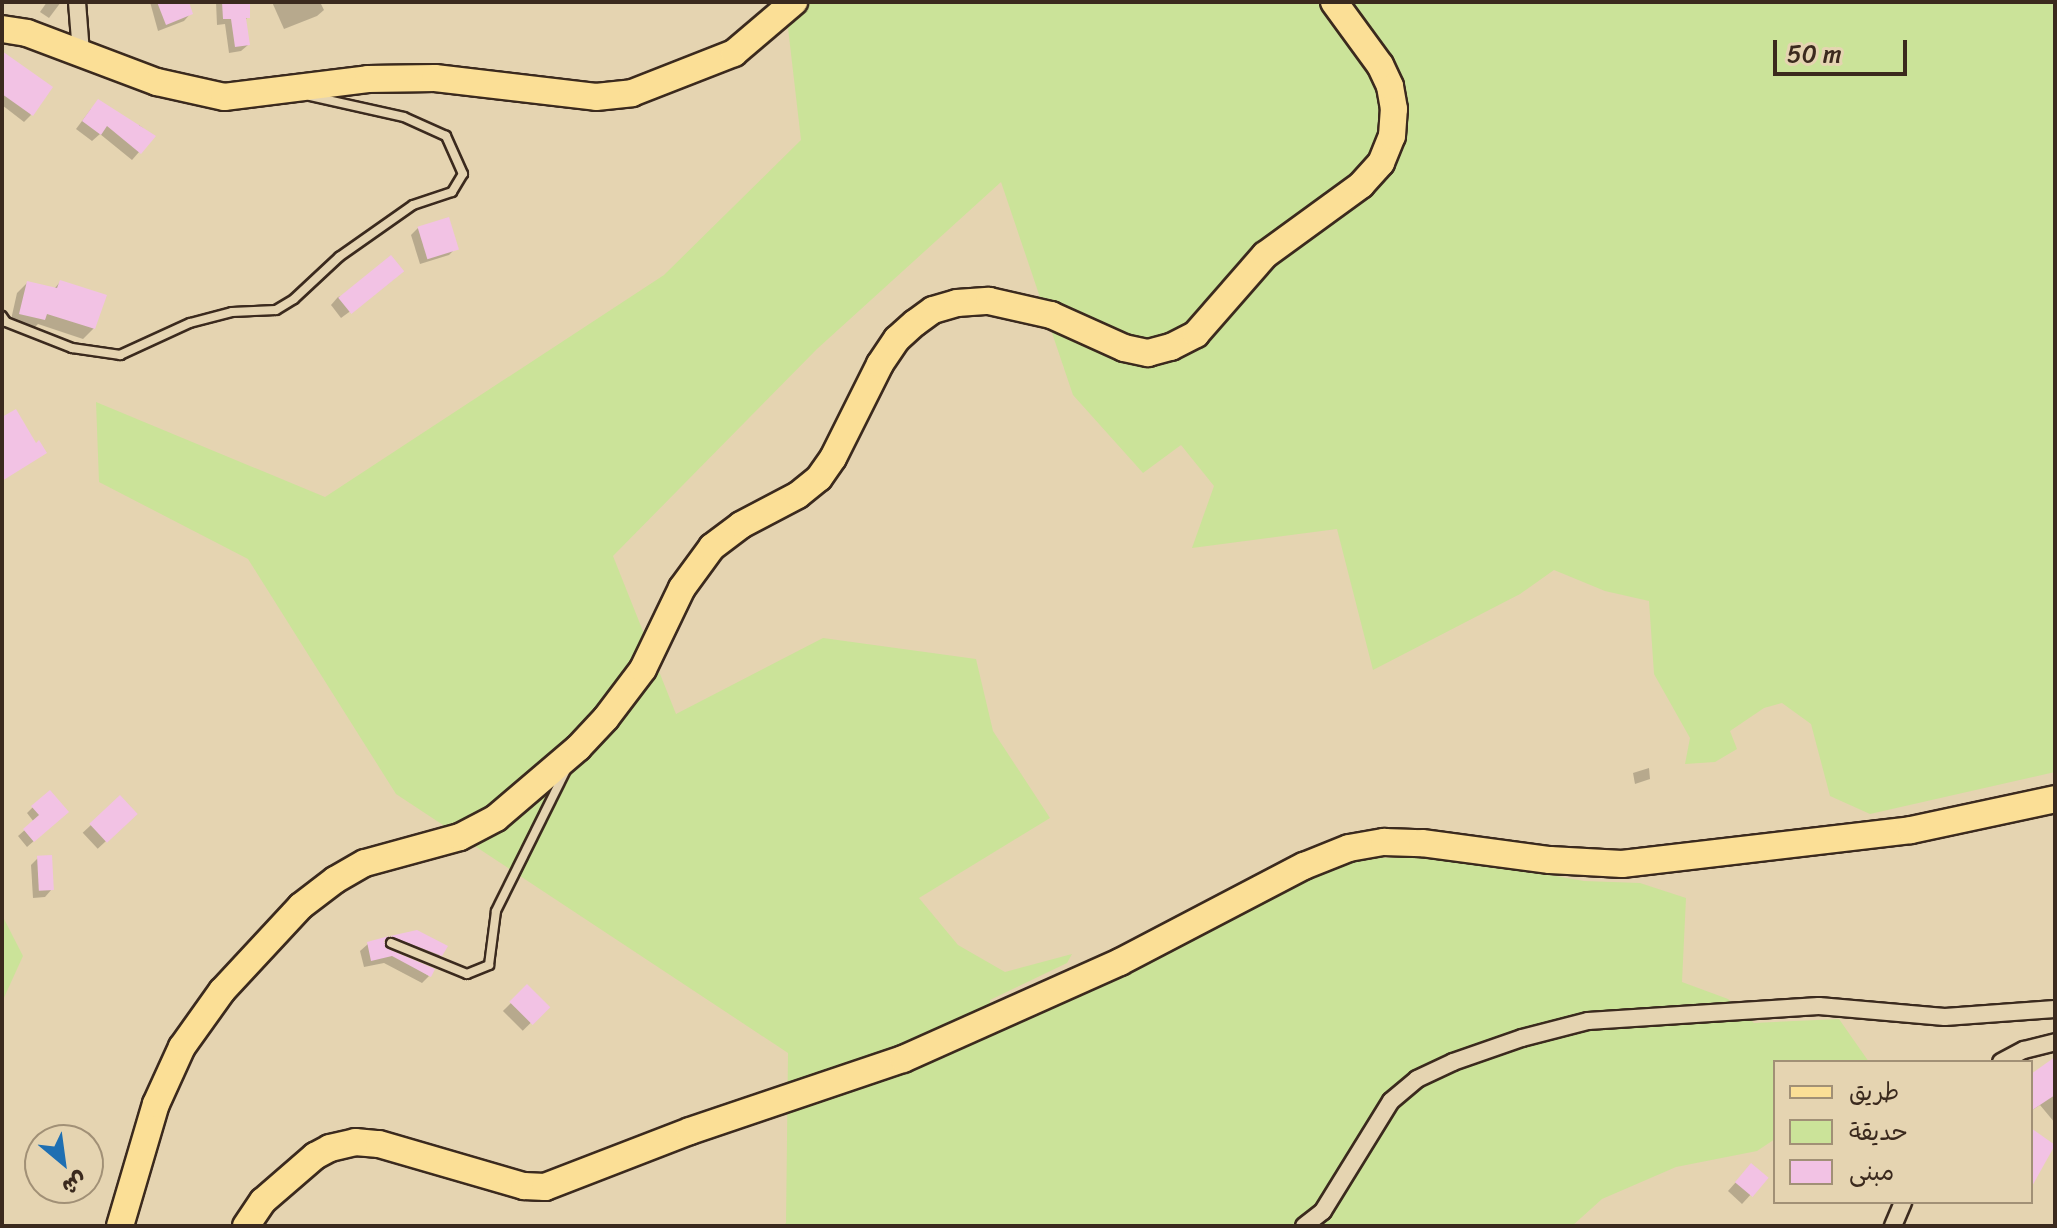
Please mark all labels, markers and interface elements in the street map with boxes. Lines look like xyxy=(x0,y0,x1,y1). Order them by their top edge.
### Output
scale bar xyxy=(1777,24,1911,74)
text: 50 m xyxy=(1787,33,1842,75)
legend xyxy=(1773,1060,2033,1204)
text: طريق xyxy=(1849,1071,1899,1113)
text: حديقة xyxy=(1849,1111,1908,1153)
north arrow xyxy=(24,1124,104,1204)
text: مبنى xyxy=(1849,1151,1894,1193)
text: ش xyxy=(55,1161,95,1207)

